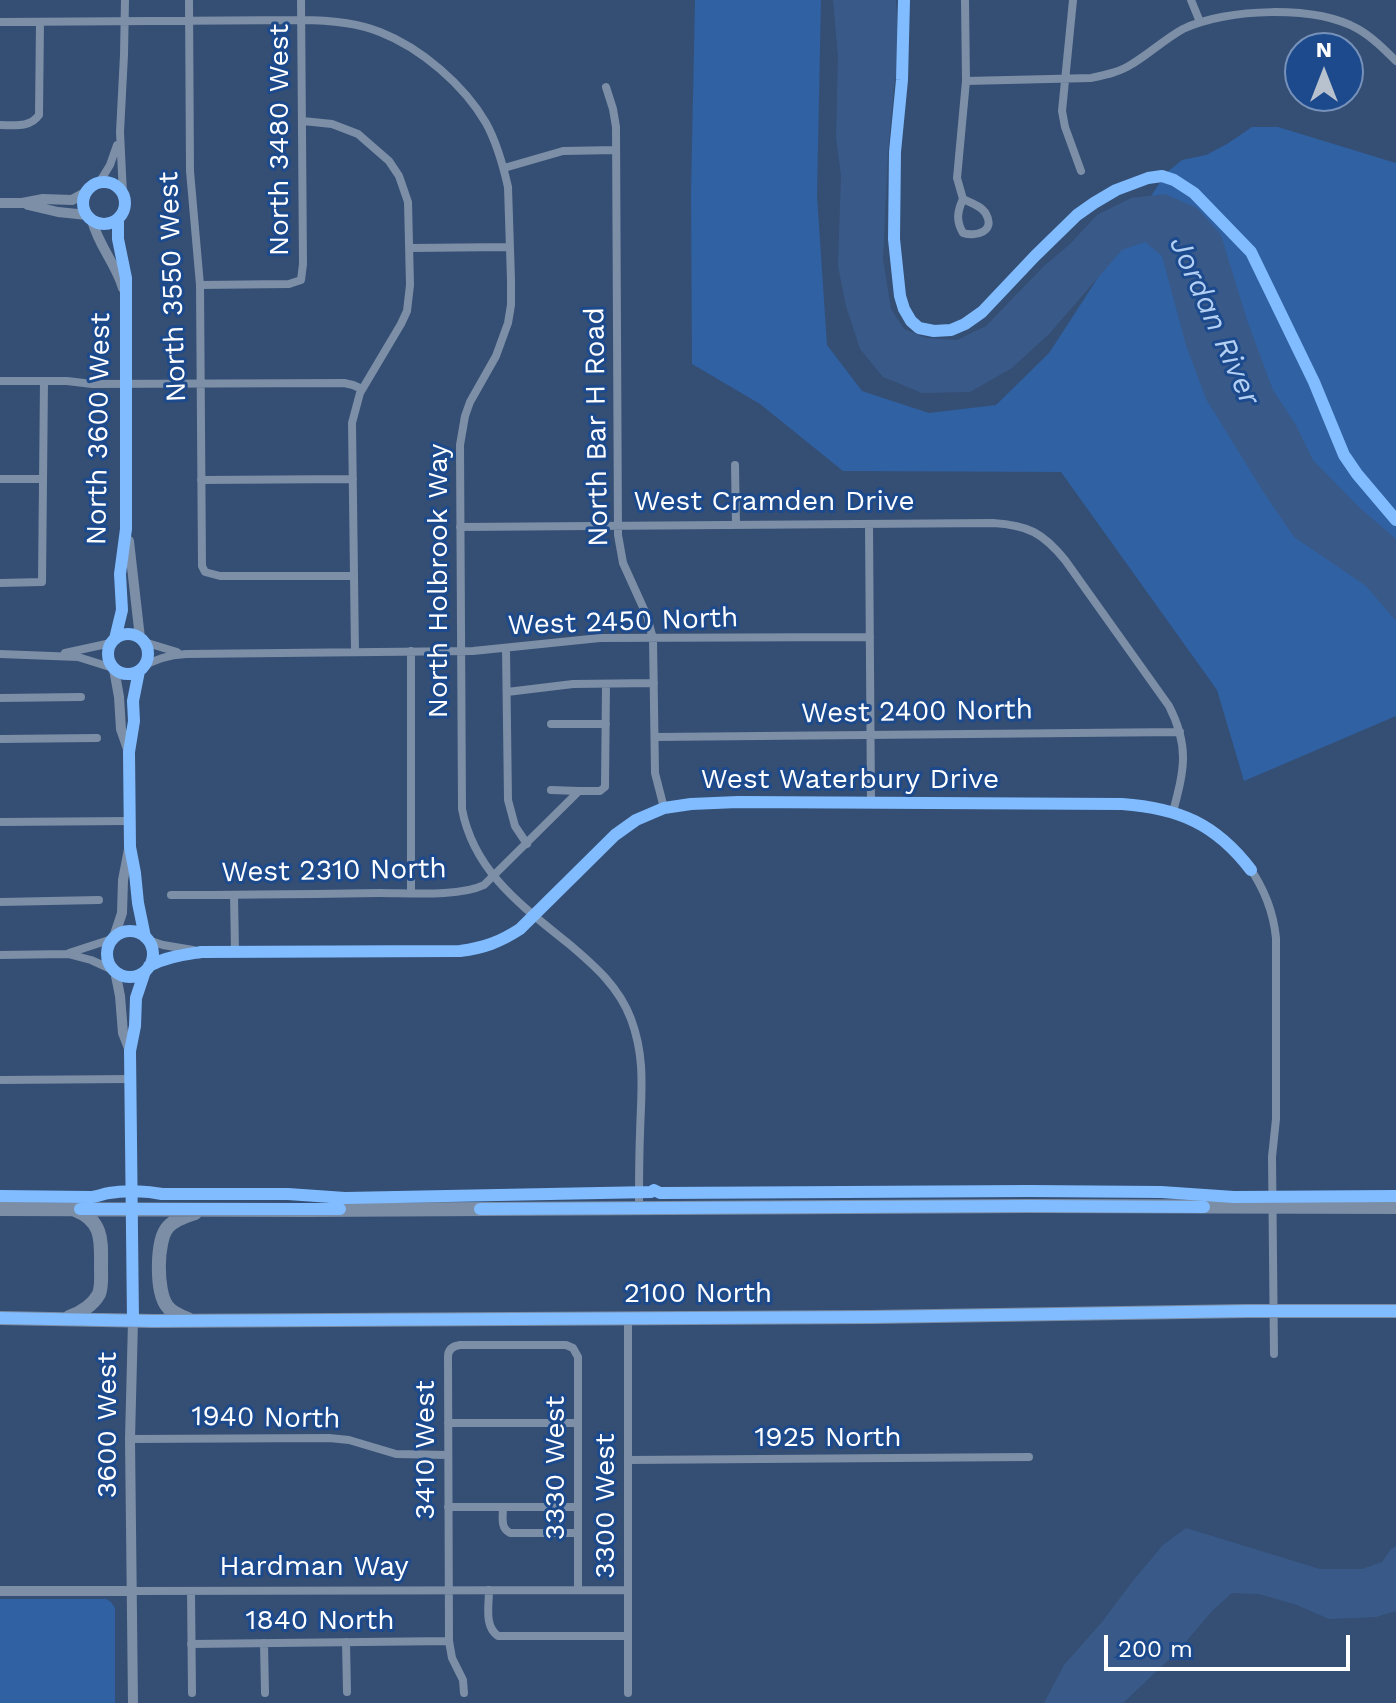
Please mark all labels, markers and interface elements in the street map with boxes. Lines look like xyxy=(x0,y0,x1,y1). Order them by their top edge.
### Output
street label: North 3480 West xyxy=(263,24,297,256)
north arrow xyxy=(1284,32,1364,112)
text: N xyxy=(1316,37,1332,62)
street label: North 3550 West xyxy=(152,171,194,403)
water label: Jordan River xyxy=(1161,231,1267,411)
street label: North Bar H Road xyxy=(578,307,616,547)
street label: North 3600 West xyxy=(80,312,118,546)
street label: North Holbrook Way xyxy=(422,444,456,718)
street label: West Cramden Drive xyxy=(633,485,915,519)
street label: West 2450 North xyxy=(507,601,739,643)
street label: West 2400 North xyxy=(801,693,1033,731)
street label: West Waterbury Drive xyxy=(701,763,999,797)
street label: West 2310 North xyxy=(221,852,447,890)
street label: 2100 North xyxy=(624,1277,772,1311)
street label: 3600 West xyxy=(91,1352,125,1498)
street label: 3410 West xyxy=(409,1380,443,1520)
street label: 3330 West xyxy=(539,1396,573,1540)
street label: 1940 North xyxy=(191,1400,341,1436)
street label: 1925 North xyxy=(754,1421,902,1455)
street label: 3300 West xyxy=(589,1433,623,1579)
street label: Hardman Way xyxy=(219,1550,409,1584)
street label: 1840 North xyxy=(245,1604,395,1638)
scale bar xyxy=(1108,1619,1354,1669)
text: 200 m xyxy=(1118,1635,1193,1663)

